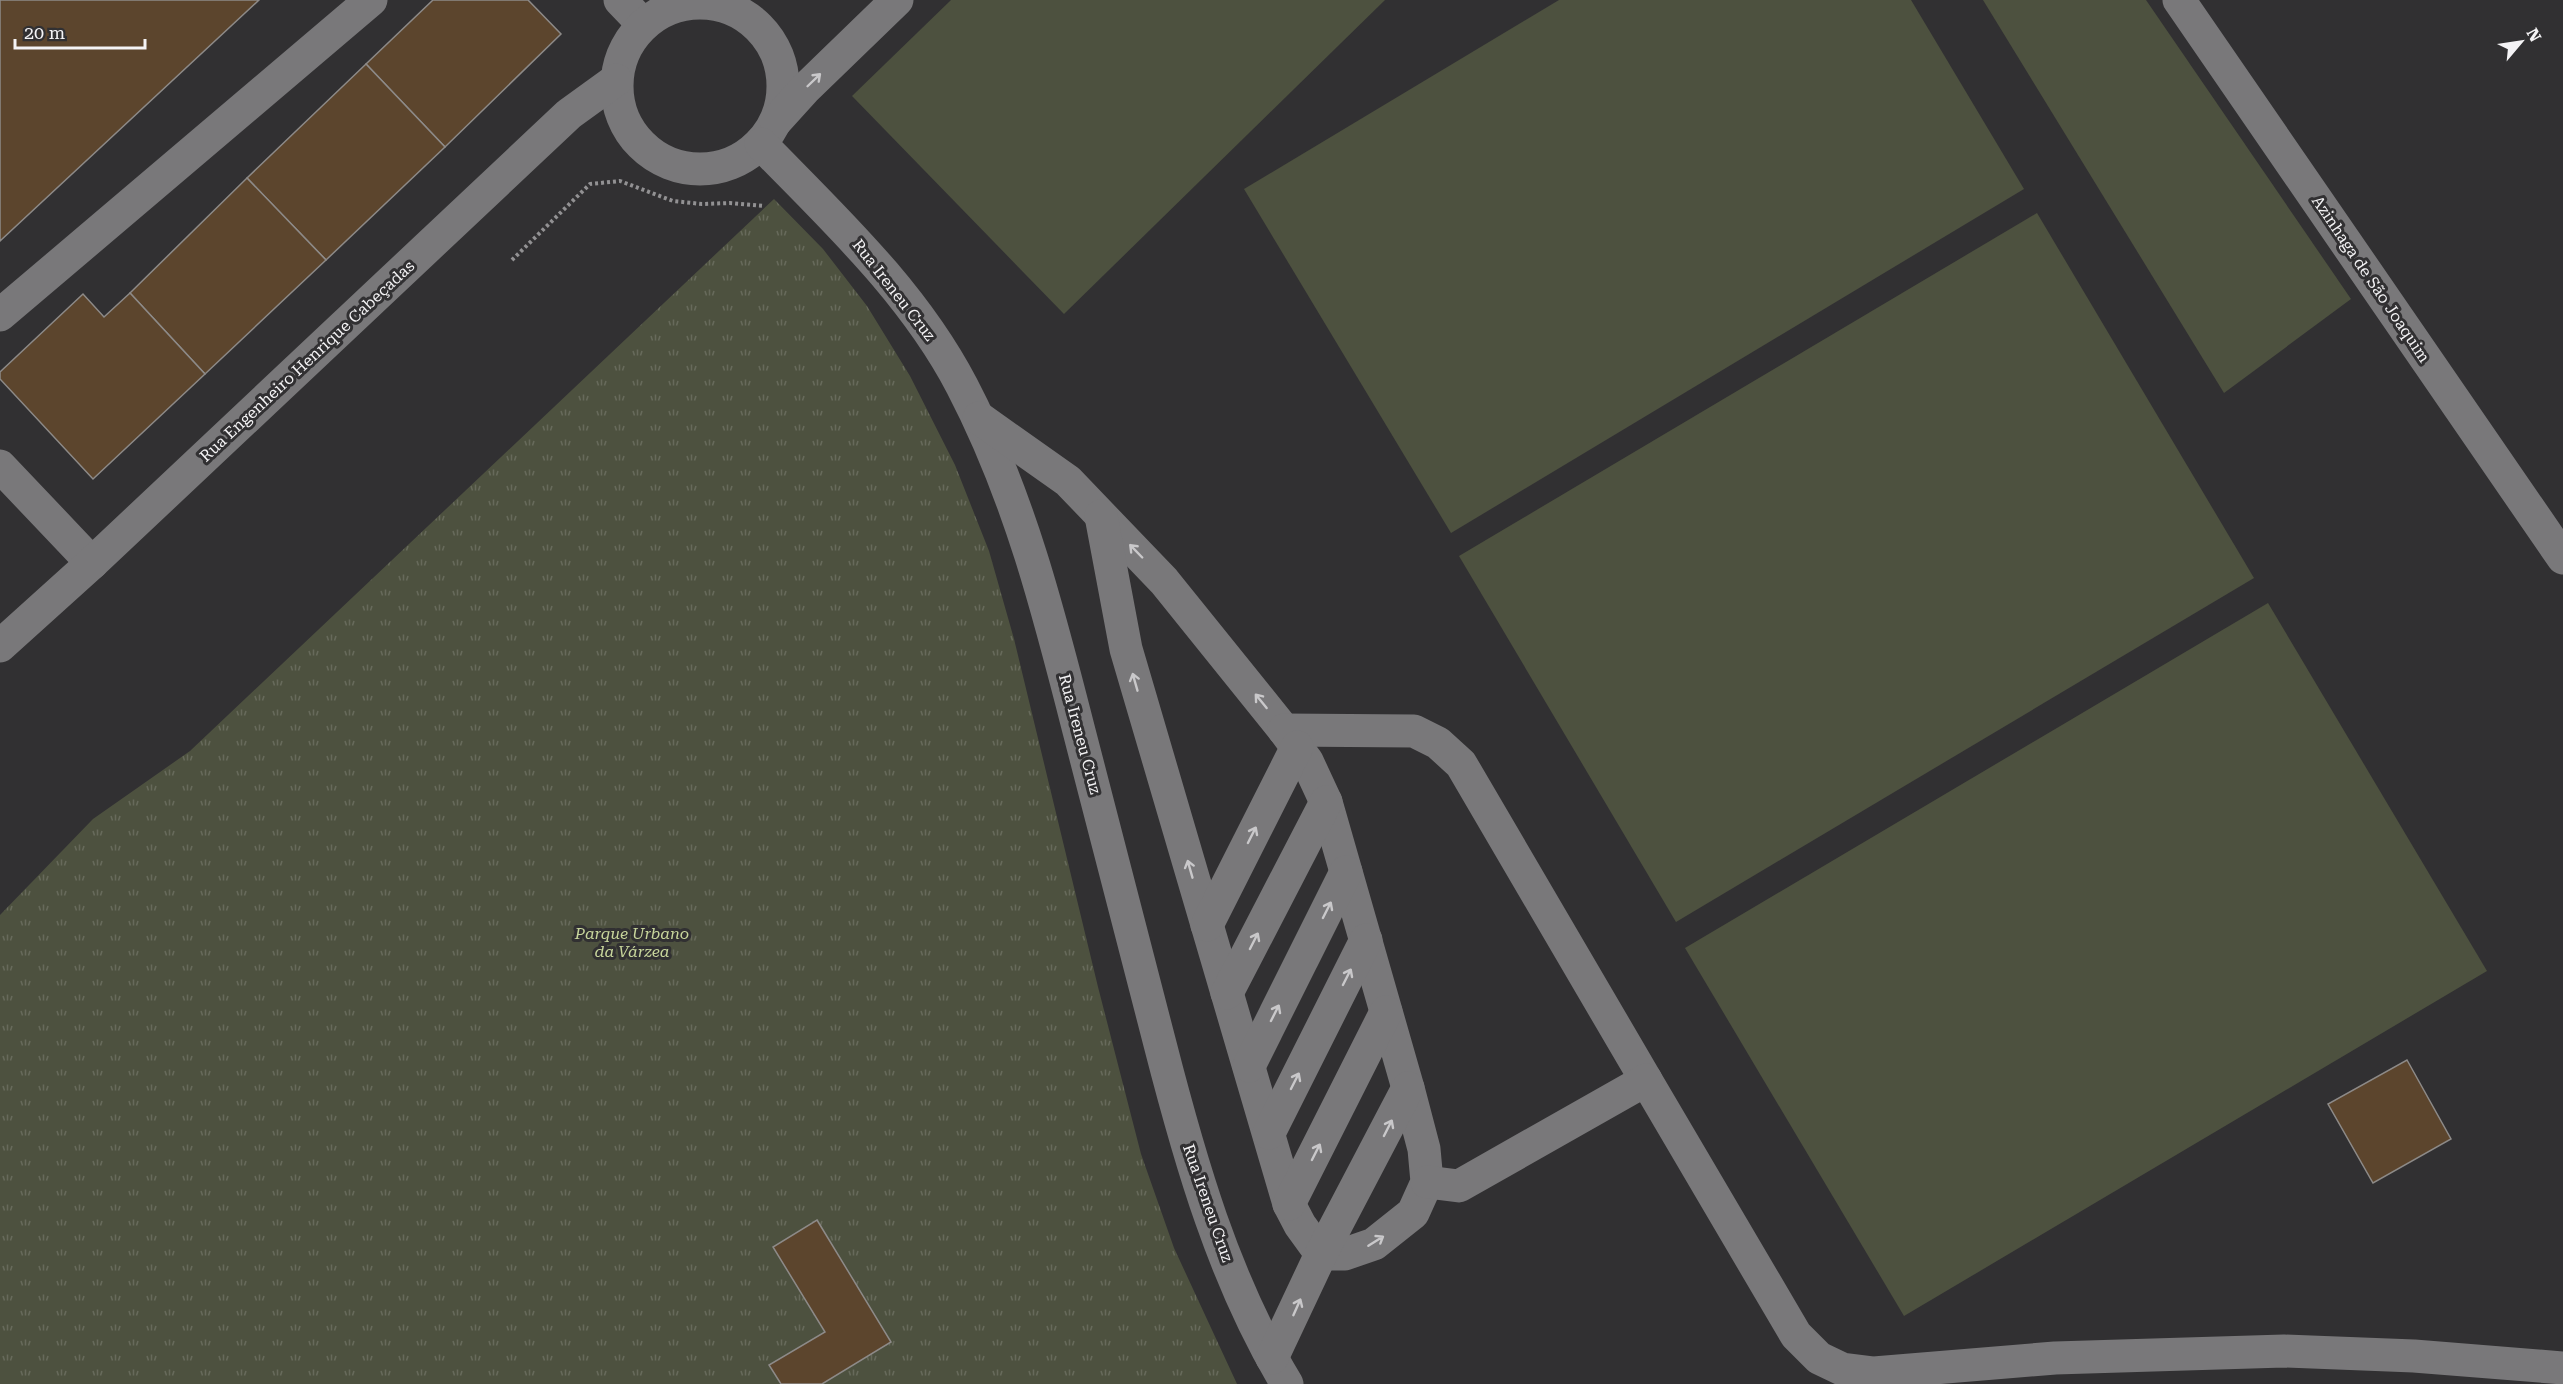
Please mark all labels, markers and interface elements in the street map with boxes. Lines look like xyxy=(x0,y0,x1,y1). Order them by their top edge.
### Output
scale bar xyxy=(15,12,146,50)
north arrow xyxy=(2491,12,2551,72)
text: 20 m xyxy=(24,22,65,43)
text: N xyxy=(2522,25,2545,45)
one-way arrow xyxy=(807,72,822,87)
street label: Azinhaga de São Joaquim xyxy=(2308,192,2434,366)
street label: Rua Ireneu Cruz xyxy=(849,235,940,345)
street label: Rua Engenheiro Henrique Cabeçadas xyxy=(196,256,418,466)
one-way arrow xyxy=(1128,544,1143,559)
street label: Rua Ireneu Cruz xyxy=(1055,672,1105,797)
one-way arrow xyxy=(1129,673,1140,692)
one-way arrow xyxy=(1255,693,1268,709)
one-way arrow xyxy=(1246,827,1258,844)
one-way arrow xyxy=(1184,860,1195,879)
one-way arrow xyxy=(1322,901,1334,919)
park label: Parque Urbano da Várzea xyxy=(574,924,689,961)
one-way arrow xyxy=(1248,933,1260,950)
one-way arrow xyxy=(1342,969,1354,987)
one-way arrow xyxy=(1270,1005,1281,1023)
one-way arrow xyxy=(1289,1073,1301,1090)
one-way arrow xyxy=(1383,1120,1394,1138)
street label: Rua Ireneu Cruz xyxy=(1179,1142,1237,1265)
one-way arrow xyxy=(1310,1144,1322,1162)
one-way arrow xyxy=(1368,1235,1385,1248)
one-way arrow xyxy=(1292,1298,1303,1316)

